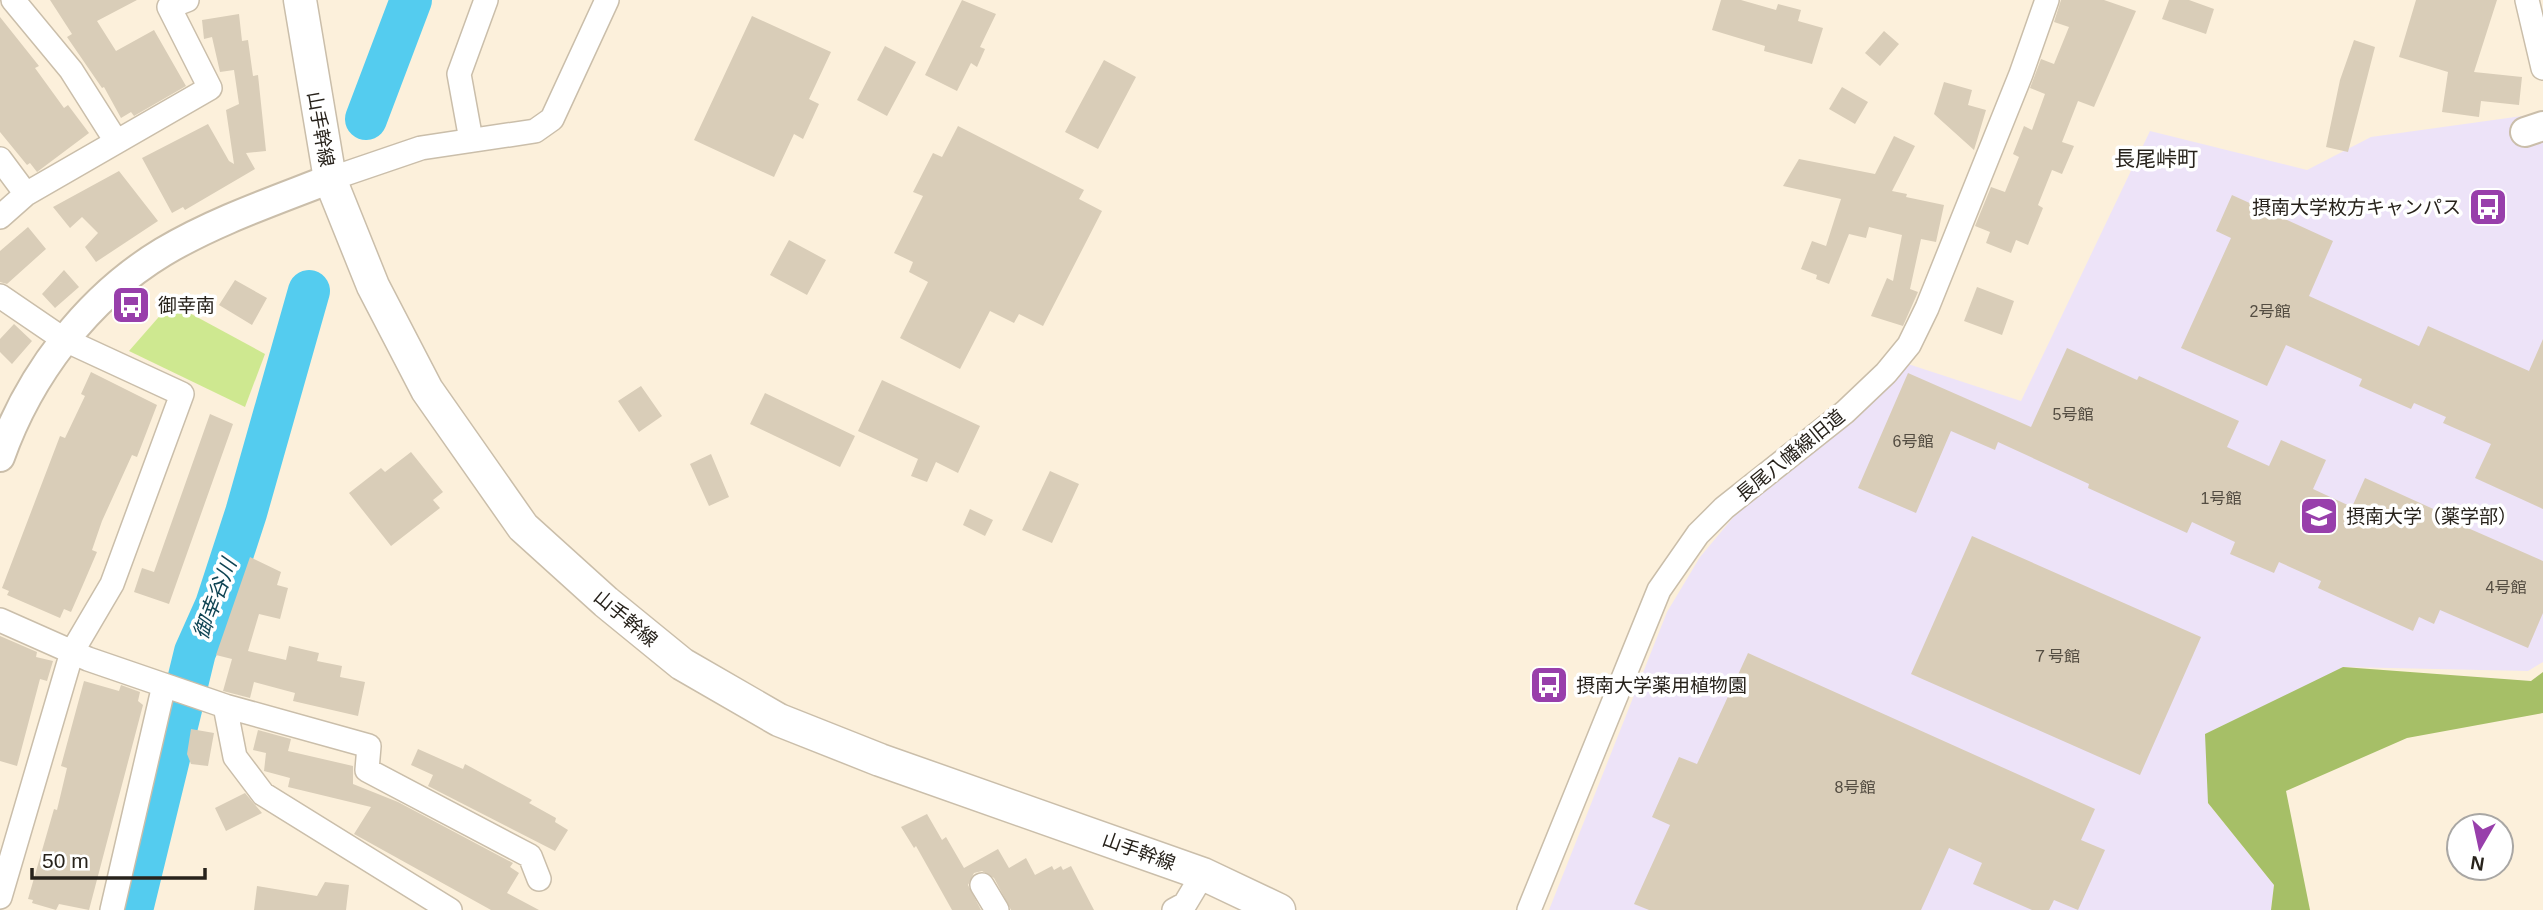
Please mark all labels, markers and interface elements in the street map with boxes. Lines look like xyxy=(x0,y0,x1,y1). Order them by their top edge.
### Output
street label: 山手幹線 xyxy=(304,90,337,168)
district label: 長尾峠町 xyxy=(2114,147,2198,170)
bus stop icon: 摂南大学枚方キャンパス xyxy=(2467,186,2509,228)
place label: 摂南大学枚方キャンパス xyxy=(2252,197,2461,218)
bus stop icon: 御幸南 xyxy=(110,284,152,326)
place label: 御幸南 xyxy=(158,295,215,316)
house number: 2号館 xyxy=(2250,303,2290,320)
street label: 長尾八幡線旧道 xyxy=(1732,405,1849,505)
house number: 5号館 xyxy=(2053,406,2093,423)
house number: 6号館 xyxy=(1893,433,1933,450)
house number: 1号館 xyxy=(2201,490,2241,507)
school or university icon: 摂南大学（薬学部） xyxy=(2298,495,2340,537)
place label: 摂南大学（薬学部） xyxy=(2346,506,2517,527)
water label: 御幸谷川 xyxy=(189,554,241,642)
house number: 4号館 xyxy=(2486,579,2526,596)
street label: 山手幹線 xyxy=(590,586,662,651)
house number: ７号館 xyxy=(2032,648,2080,665)
bus stop icon: 摂南大学薬用植物園 xyxy=(1528,664,1570,706)
place label: 摂南大学薬用植物園 xyxy=(1576,675,1747,696)
house number: 8号館 xyxy=(1835,779,1875,796)
north arrow xyxy=(2445,812,2515,882)
street label: 山手幹線 xyxy=(1100,829,1178,874)
scale bar xyxy=(32,836,205,880)
text: 50 m xyxy=(42,849,89,872)
text: N xyxy=(2469,852,2486,875)

